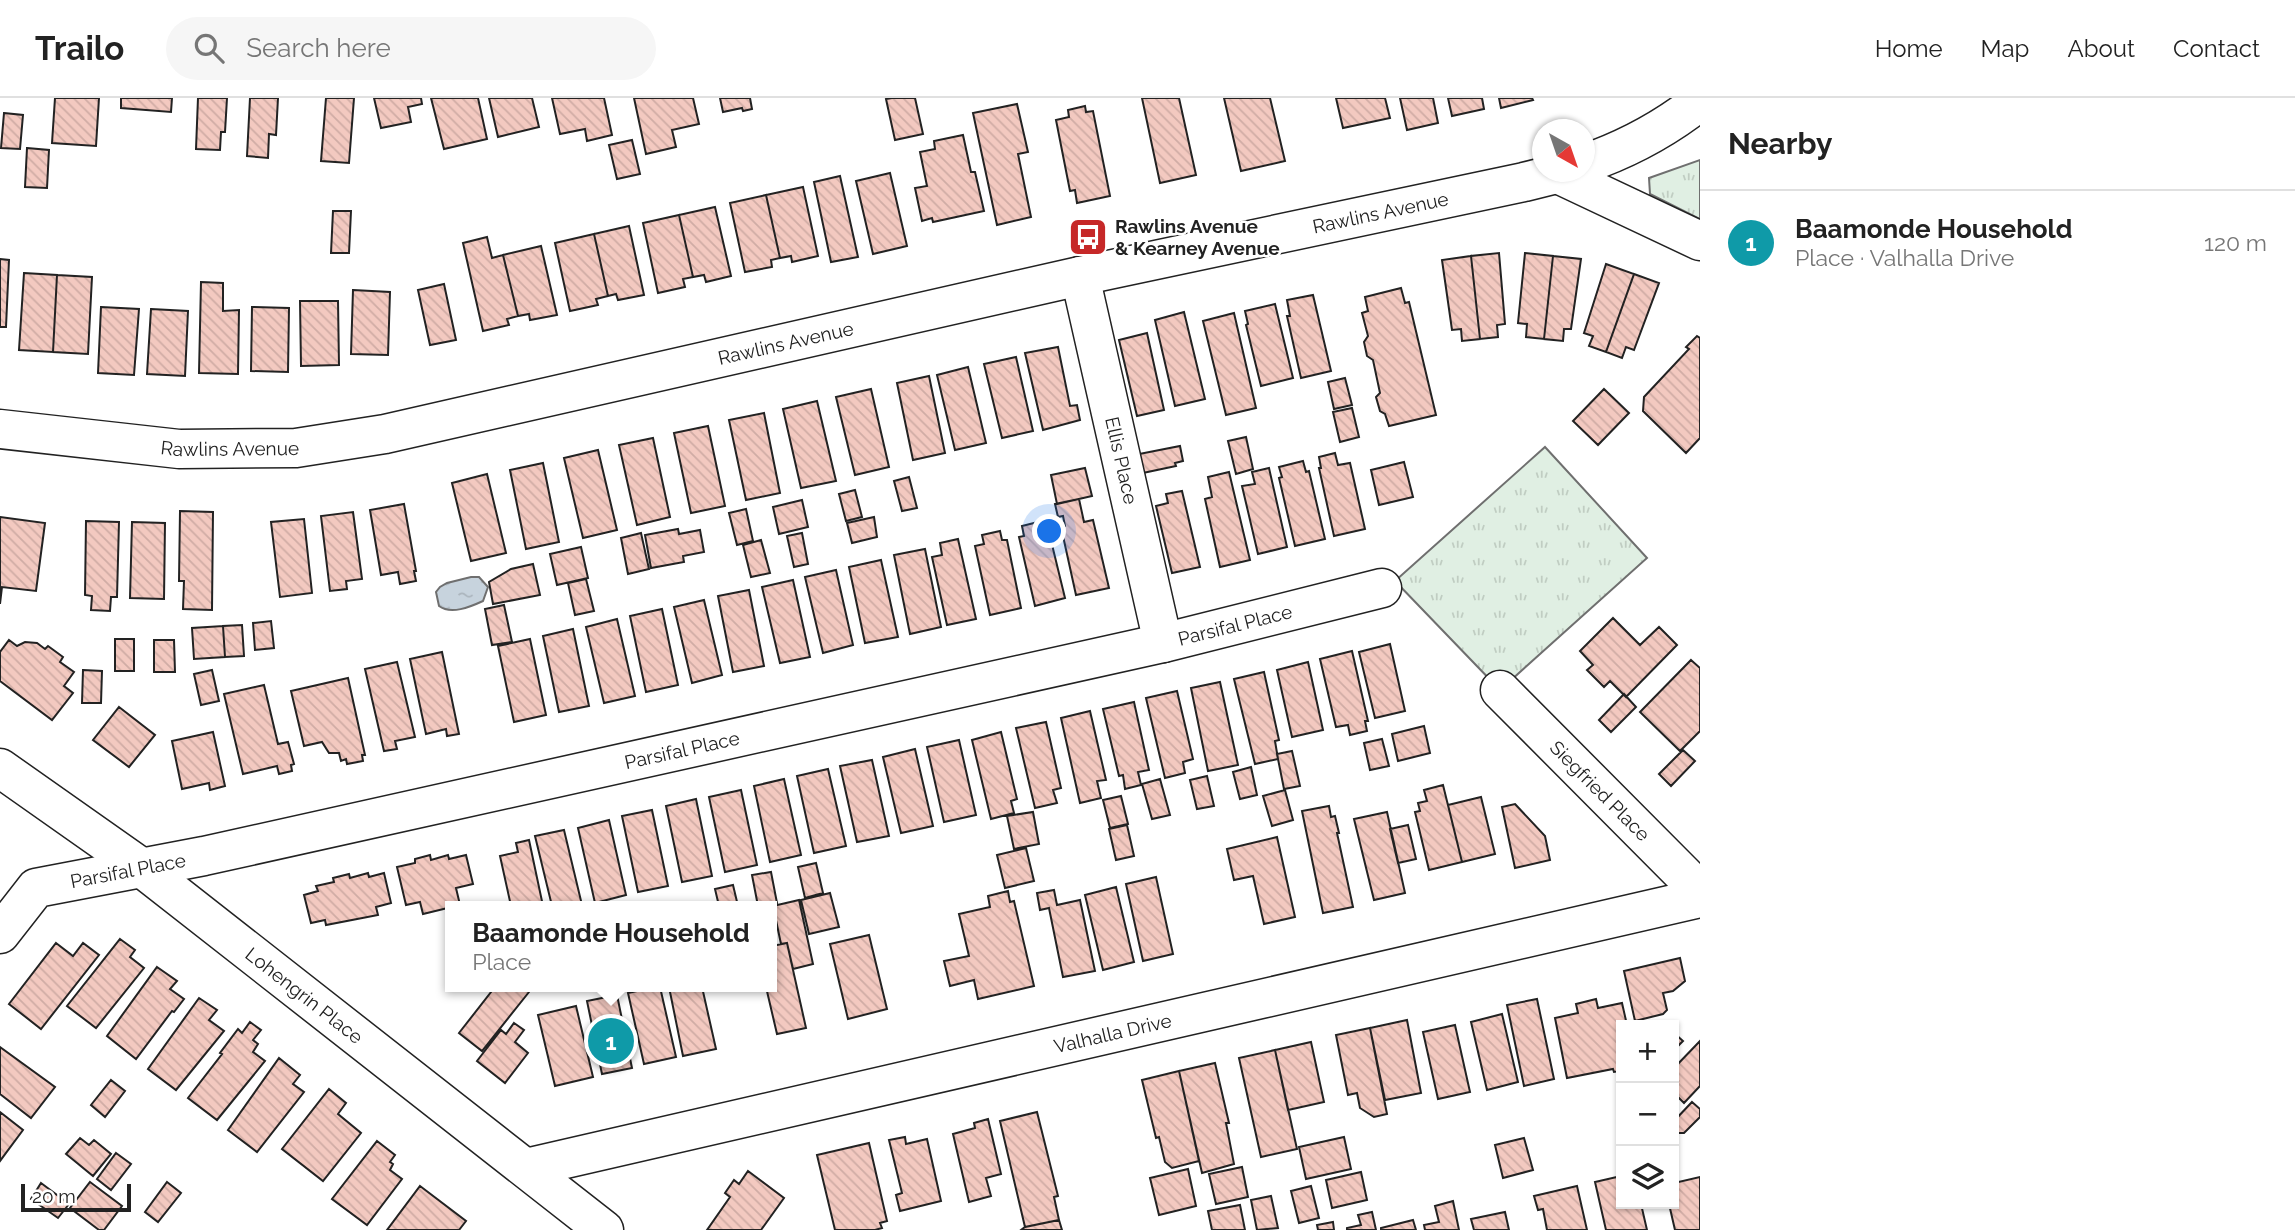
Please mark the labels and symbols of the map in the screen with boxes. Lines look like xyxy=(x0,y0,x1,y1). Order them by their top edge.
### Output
north arrow xyxy=(1532,119,1595,182)
street label: Rawlins Avenue xyxy=(1310,187,1450,237)
place label: Rawlins Avenue & Kearney Avenue xyxy=(1115,215,1280,259)
bus stop icon: Rawlins Avenue & Kearney Avenue xyxy=(1067,216,1109,258)
street label: Rawlins Avenue xyxy=(716,317,855,369)
street label: Ellis Place xyxy=(1101,415,1142,506)
street label: Rawlins Avenue xyxy=(160,436,299,460)
your location xyxy=(1032,514,1066,548)
street label: Parsifal Place xyxy=(1176,600,1294,650)
street label: Parsifal Place xyxy=(622,726,741,773)
street label: Siegfried Place xyxy=(1546,736,1655,845)
street label: Parsifal Place xyxy=(68,849,187,892)
street label: Lohengrin Place xyxy=(241,943,367,1048)
street label: Valhalla Drive xyxy=(1052,1009,1174,1057)
pin: 1 xyxy=(588,1015,634,1067)
scale bar xyxy=(21,1181,131,1213)

